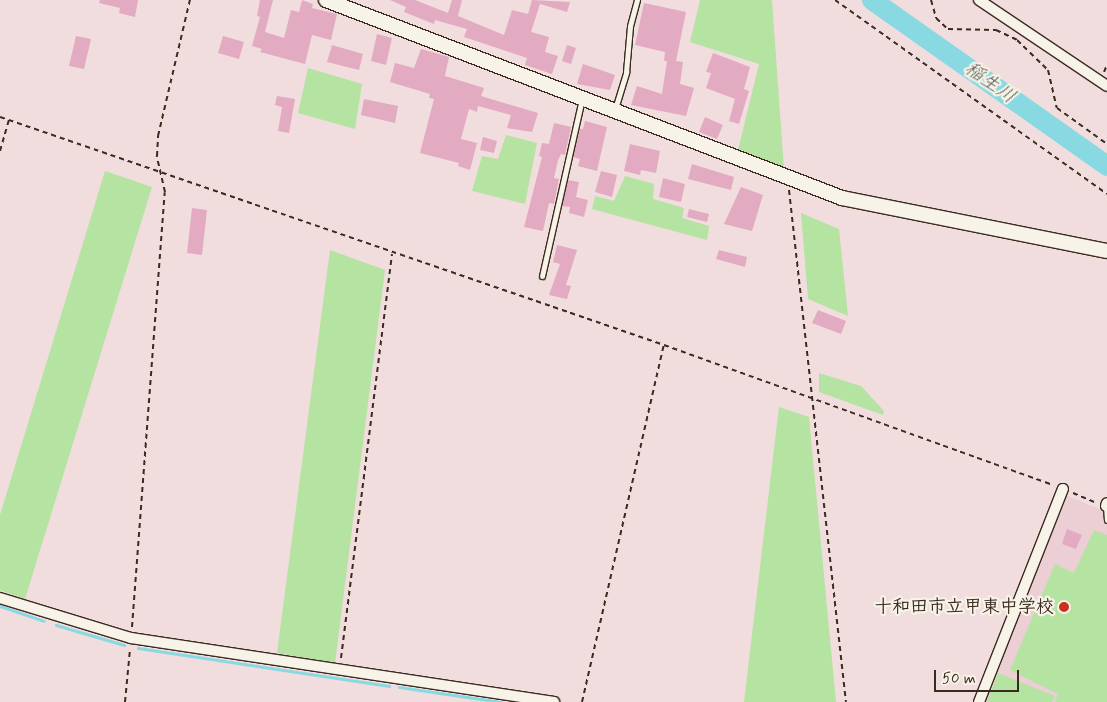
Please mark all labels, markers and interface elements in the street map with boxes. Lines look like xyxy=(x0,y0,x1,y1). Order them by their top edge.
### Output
water label: 稲生川 xyxy=(960,57,1020,109)
place label: 十和田市立甲東中学校 xyxy=(874,596,1054,618)
marker: 十和田市立甲東中学校 xyxy=(1058,601,1070,613)
scale bar xyxy=(937,660,1022,692)
text: 50 m xyxy=(942,669,976,689)

